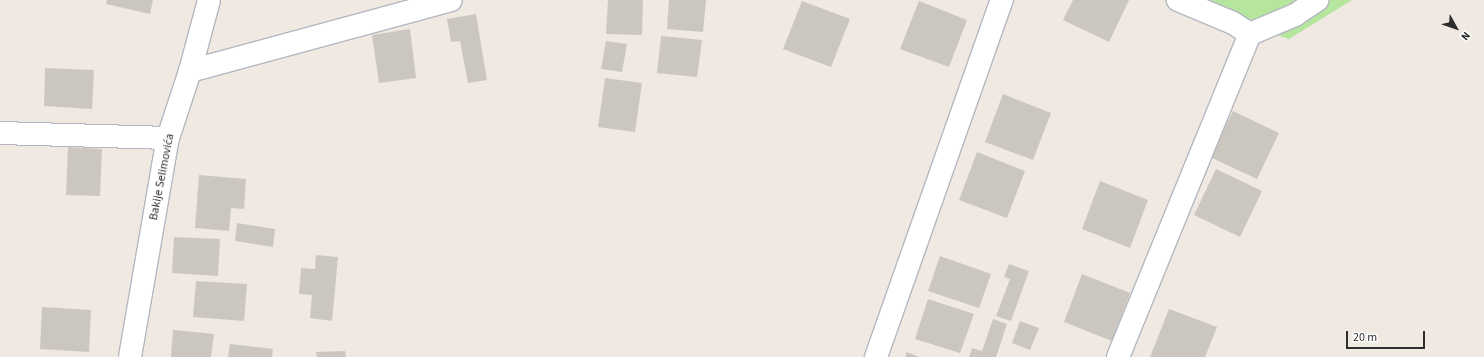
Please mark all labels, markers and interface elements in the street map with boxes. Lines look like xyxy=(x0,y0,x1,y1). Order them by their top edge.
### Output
north arrow xyxy=(1436,8,1476,48)
text: N xyxy=(1457,28,1474,44)
street label: Bakije Selimovića xyxy=(147,132,177,222)
scale bar xyxy=(1348,323,1427,349)
text: 20 m xyxy=(1353,329,1377,346)

